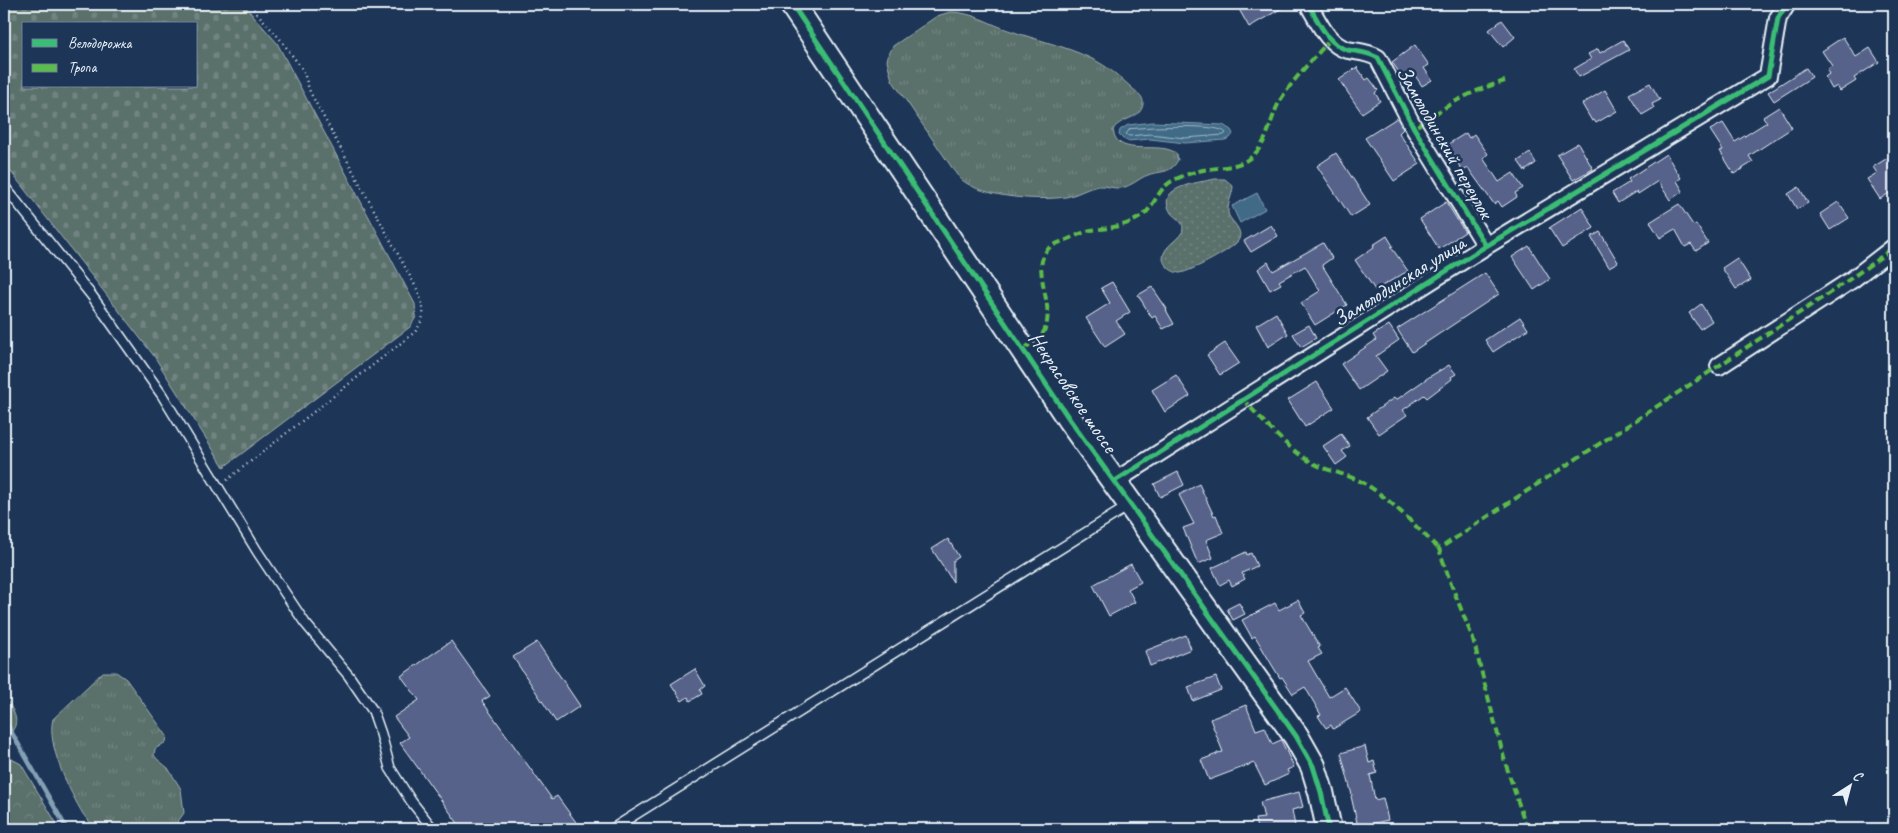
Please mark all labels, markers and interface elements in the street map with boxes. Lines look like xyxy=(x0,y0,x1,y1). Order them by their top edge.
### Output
legend xyxy=(22,22,198,88)
text: Велодорожка xyxy=(68,34,132,53)
text: Тропа xyxy=(68,58,97,77)
street label: Замолодинский переулок xyxy=(1391,61,1500,225)
street label: Замолодинская улица xyxy=(1328,229,1472,332)
street label: Некрасовское шоссе xyxy=(1023,326,1124,459)
north arrow xyxy=(1826,760,1876,810)
text: С xyxy=(1850,767,1867,786)

